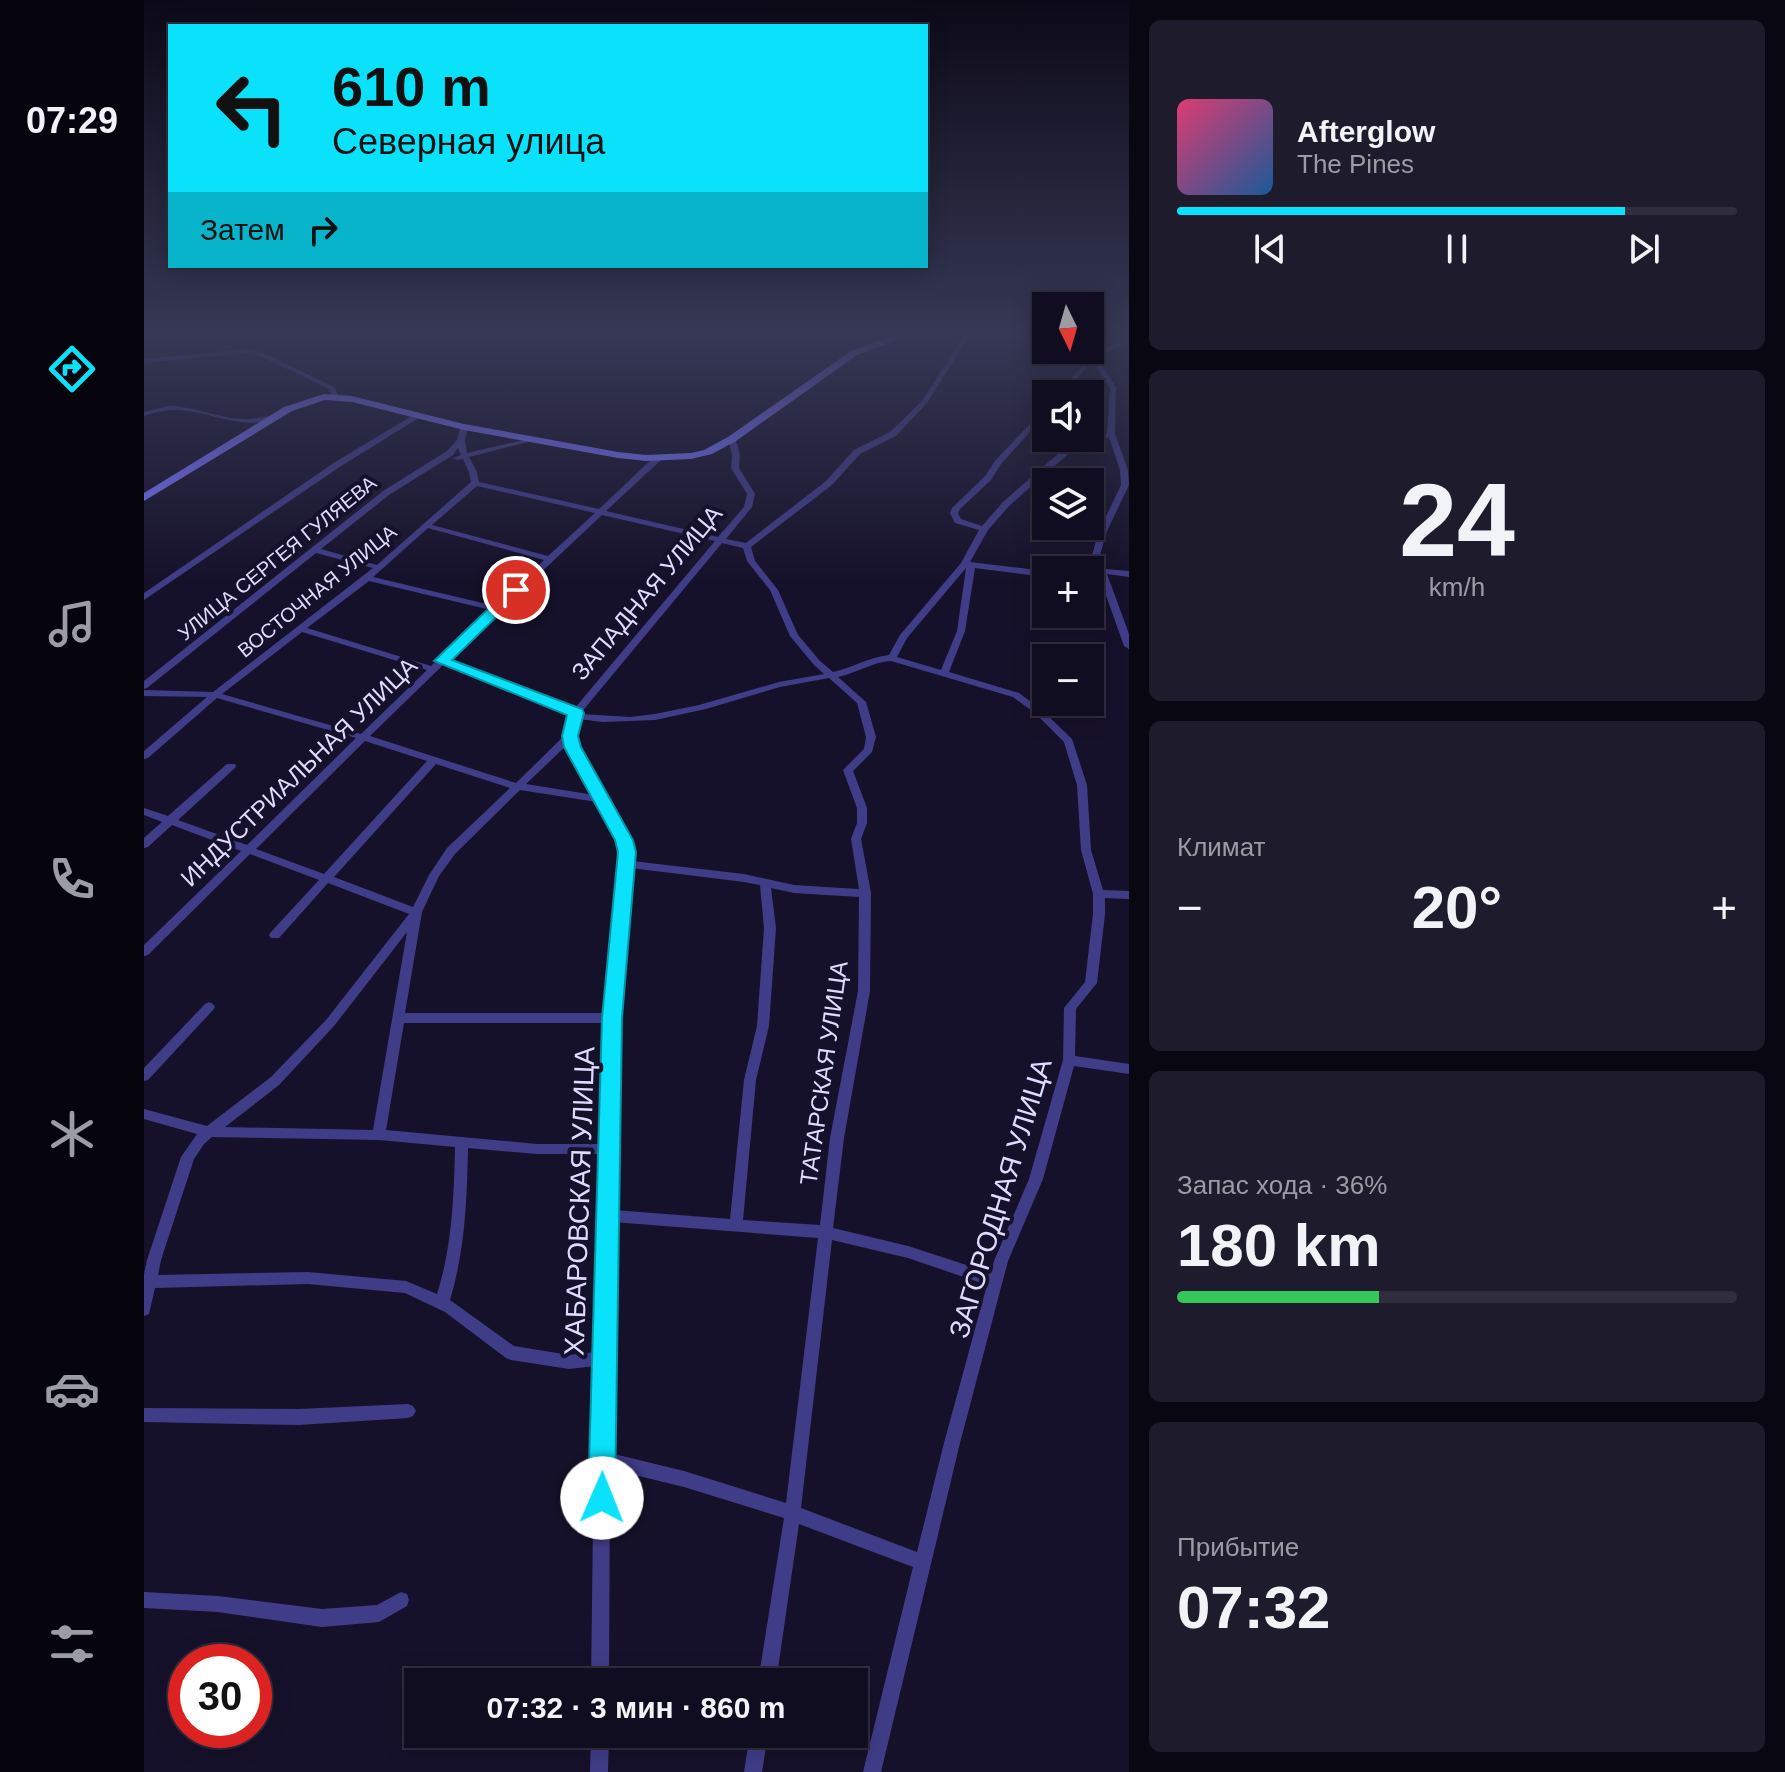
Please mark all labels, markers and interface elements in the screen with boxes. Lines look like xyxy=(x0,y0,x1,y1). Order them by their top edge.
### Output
text: 610 m xyxy=(332,55,491,118)
icon: left xyxy=(200,56,304,160)
text: 07:29 xyxy=(26,100,118,141)
text: Afterglow xyxy=(1297,115,1435,148)
text: Северная улица xyxy=(332,121,605,162)
text: The Pines xyxy=(1297,149,1414,179)
icon: right xyxy=(301,208,345,252)
text: Затем xyxy=(200,213,285,246)
icon: previous xyxy=(1248,227,1292,271)
icon: pause xyxy=(1435,227,1479,271)
icon: next xyxy=(1622,227,1666,271)
north arrow xyxy=(1032,292,1104,364)
map controls xyxy=(1032,292,1104,716)
icon: directions xyxy=(44,341,100,397)
button: sound xyxy=(1032,380,1104,452)
text: 24 xyxy=(1399,462,1515,578)
button: layers xyxy=(1032,468,1104,540)
street label: УЛИЦА СЕРГЕЯ ГУЛЯЕВА xyxy=(174,471,381,645)
street label: ЗАПАДНАЯ УЛИЦА xyxy=(566,500,727,685)
street label: ВОСТОЧНАЯ УЛИЦА xyxy=(233,520,401,662)
pin xyxy=(482,556,550,624)
button: + xyxy=(1032,556,1104,628)
icon: arrive xyxy=(494,568,538,612)
text: km/h xyxy=(1429,572,1485,602)
icon: music xyxy=(44,596,100,652)
button: − xyxy=(1032,644,1104,716)
street label: ИНДУСТРИАЛЬНАЯ УЛИЦА xyxy=(175,652,422,892)
text: Климат xyxy=(1177,832,1266,862)
icon: phone xyxy=(44,851,100,907)
text: 20° xyxy=(1412,874,1502,941)
text: − xyxy=(1177,883,1203,932)
text: + xyxy=(1711,883,1737,932)
street label: ТАТАРСКАЯ УЛИЦА xyxy=(794,959,853,1187)
street label: ХАБАРОВСКАЯ УЛИЦА xyxy=(559,1046,600,1356)
street label: ЗАГОРОДНАЯ УЛИЦА xyxy=(943,1054,1058,1342)
icon: climate xyxy=(44,1106,100,1162)
text: Запас хода · 36% xyxy=(1177,1170,1387,1200)
text: 180 km xyxy=(1177,1212,1381,1279)
icon: car xyxy=(44,1361,100,1417)
position arrow xyxy=(560,1456,644,1540)
text: Прибытие xyxy=(1177,1532,1299,1562)
text: 07:32 xyxy=(1177,1574,1330,1641)
icon: filters xyxy=(44,1616,100,1672)
speed limit sign: 30 xyxy=(168,1644,272,1748)
text: 07:32 · 3 мин · 860 m xyxy=(487,1691,785,1724)

